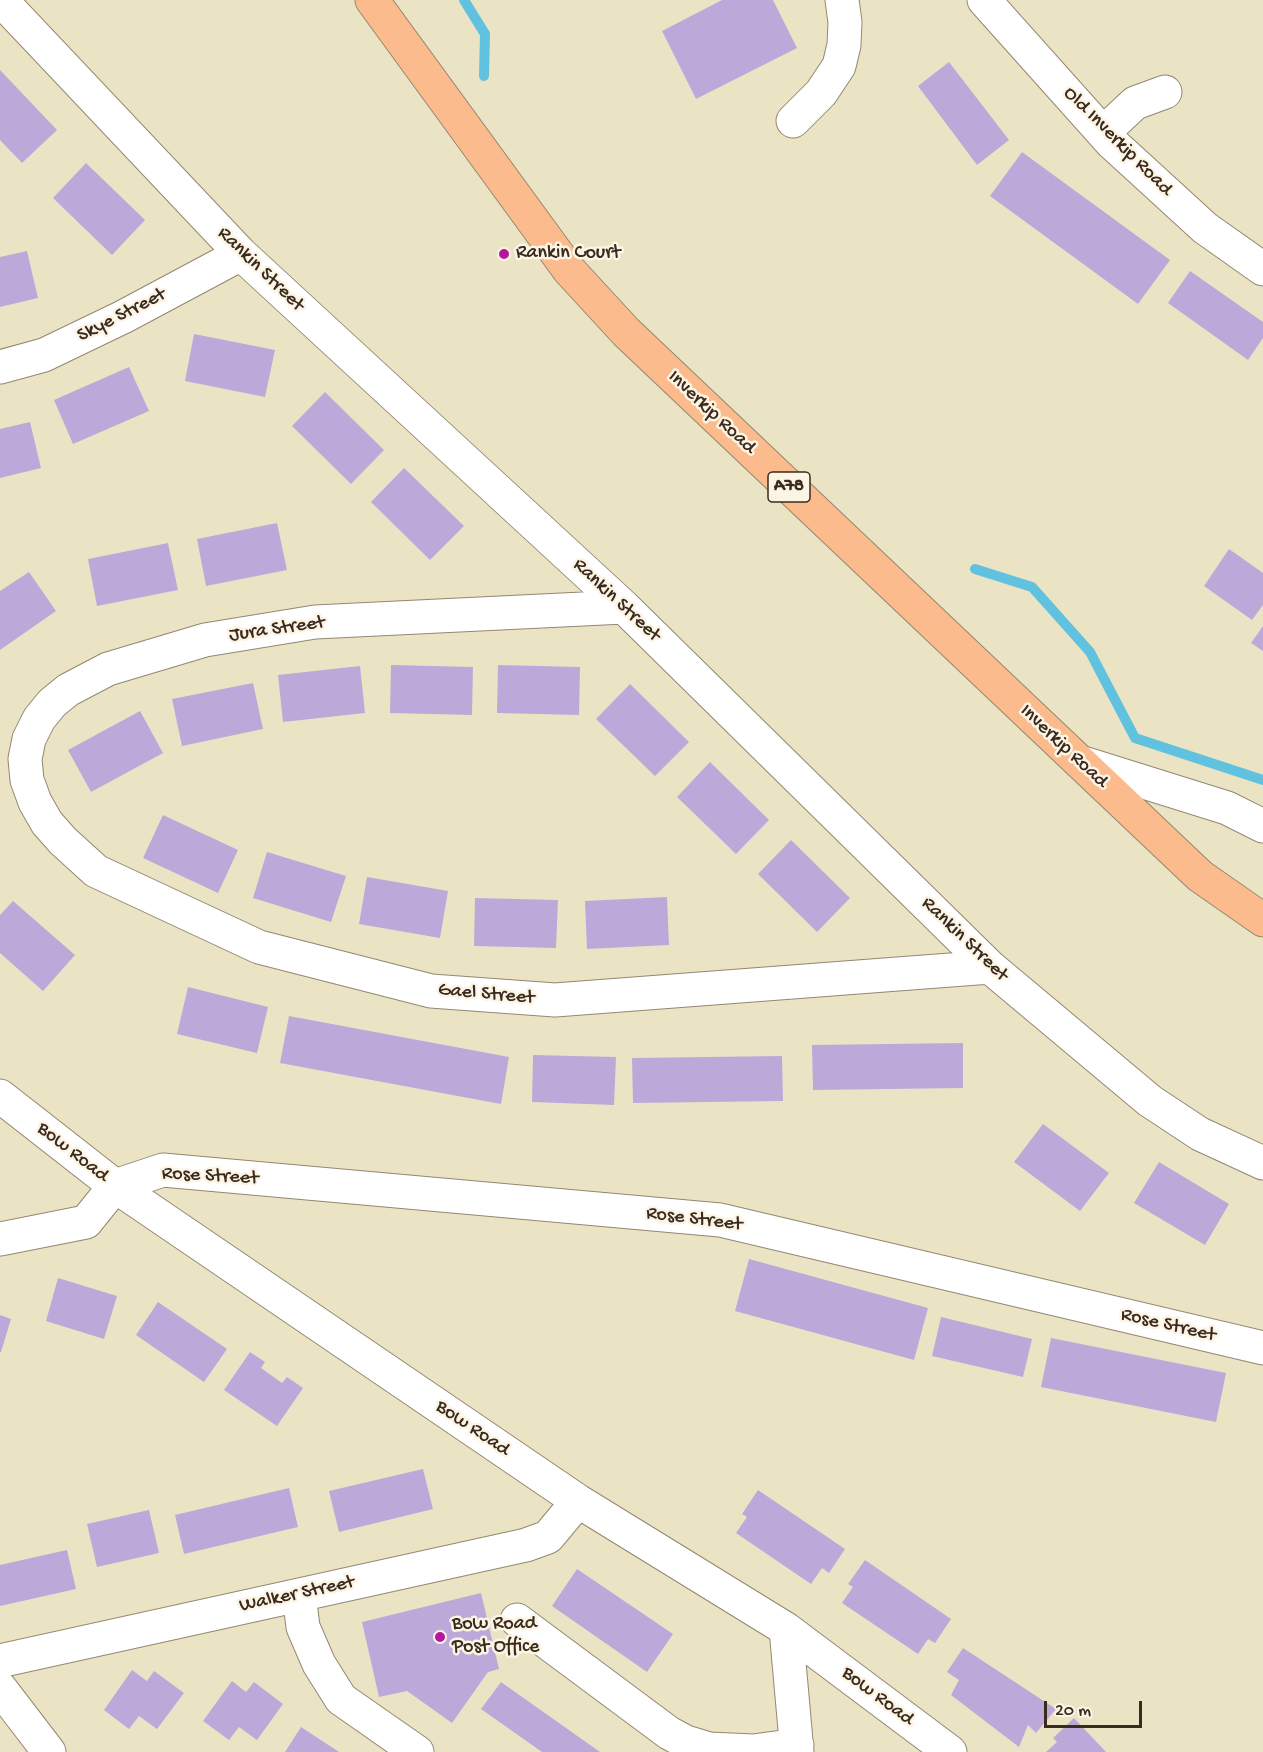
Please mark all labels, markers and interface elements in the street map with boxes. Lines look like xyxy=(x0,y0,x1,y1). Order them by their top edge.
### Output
street label: Old Inverkip Road xyxy=(1057,82,1177,202)
street label: Rankin Street xyxy=(211,223,309,317)
place label: Rankin Court xyxy=(516,242,620,266)
marker: Rankin Court xyxy=(497,247,511,261)
street label: Skye Street xyxy=(74,283,170,349)
street label: Inverkip Road xyxy=(662,366,760,460)
road number: A78 xyxy=(768,472,810,502)
street label: Rankin Street xyxy=(567,554,665,648)
street label: Jura Street xyxy=(228,611,326,649)
street label: Inverkip Road xyxy=(1014,700,1112,794)
street label: Rankin Street xyxy=(915,893,1013,987)
street label: Gael Street xyxy=(437,979,535,1011)
street label: Bow Road xyxy=(31,1118,113,1188)
street label: Rose Street xyxy=(161,1162,259,1192)
street label: Rose Street xyxy=(645,1202,743,1238)
street label: Rose Street xyxy=(1118,1303,1218,1349)
street label: Bow Road xyxy=(430,1395,514,1463)
street label: Walker Street xyxy=(237,1571,357,1619)
place label: Bow Road Post Office xyxy=(452,1613,539,1660)
marker: Bow Road Post Office xyxy=(433,1630,447,1644)
street label: Bow Road xyxy=(836,1662,918,1732)
scale bar xyxy=(1047,1689,1144,1727)
text: 20 m xyxy=(1055,1701,1091,1722)

